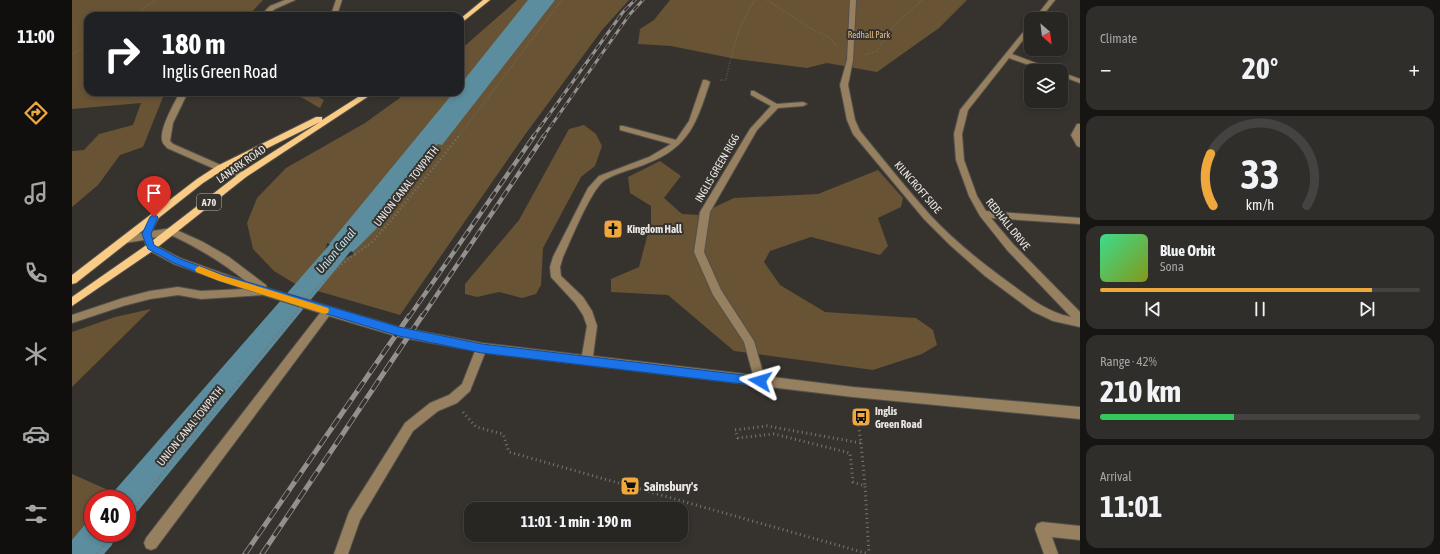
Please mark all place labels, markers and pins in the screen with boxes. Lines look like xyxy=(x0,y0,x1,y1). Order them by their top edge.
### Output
pin xyxy=(137,176,171,217)
church icon: Kingdom Hall xyxy=(602,218,624,240)
place label: Kingdom Hall xyxy=(627,223,683,235)
place label: Inglis Green Road xyxy=(875,405,922,430)
bus stop icon: Inglis Green Road xyxy=(850,406,872,428)
supermarket icon: Sainsbury's xyxy=(619,475,641,497)
place label: Sainsbury's xyxy=(644,479,698,494)

